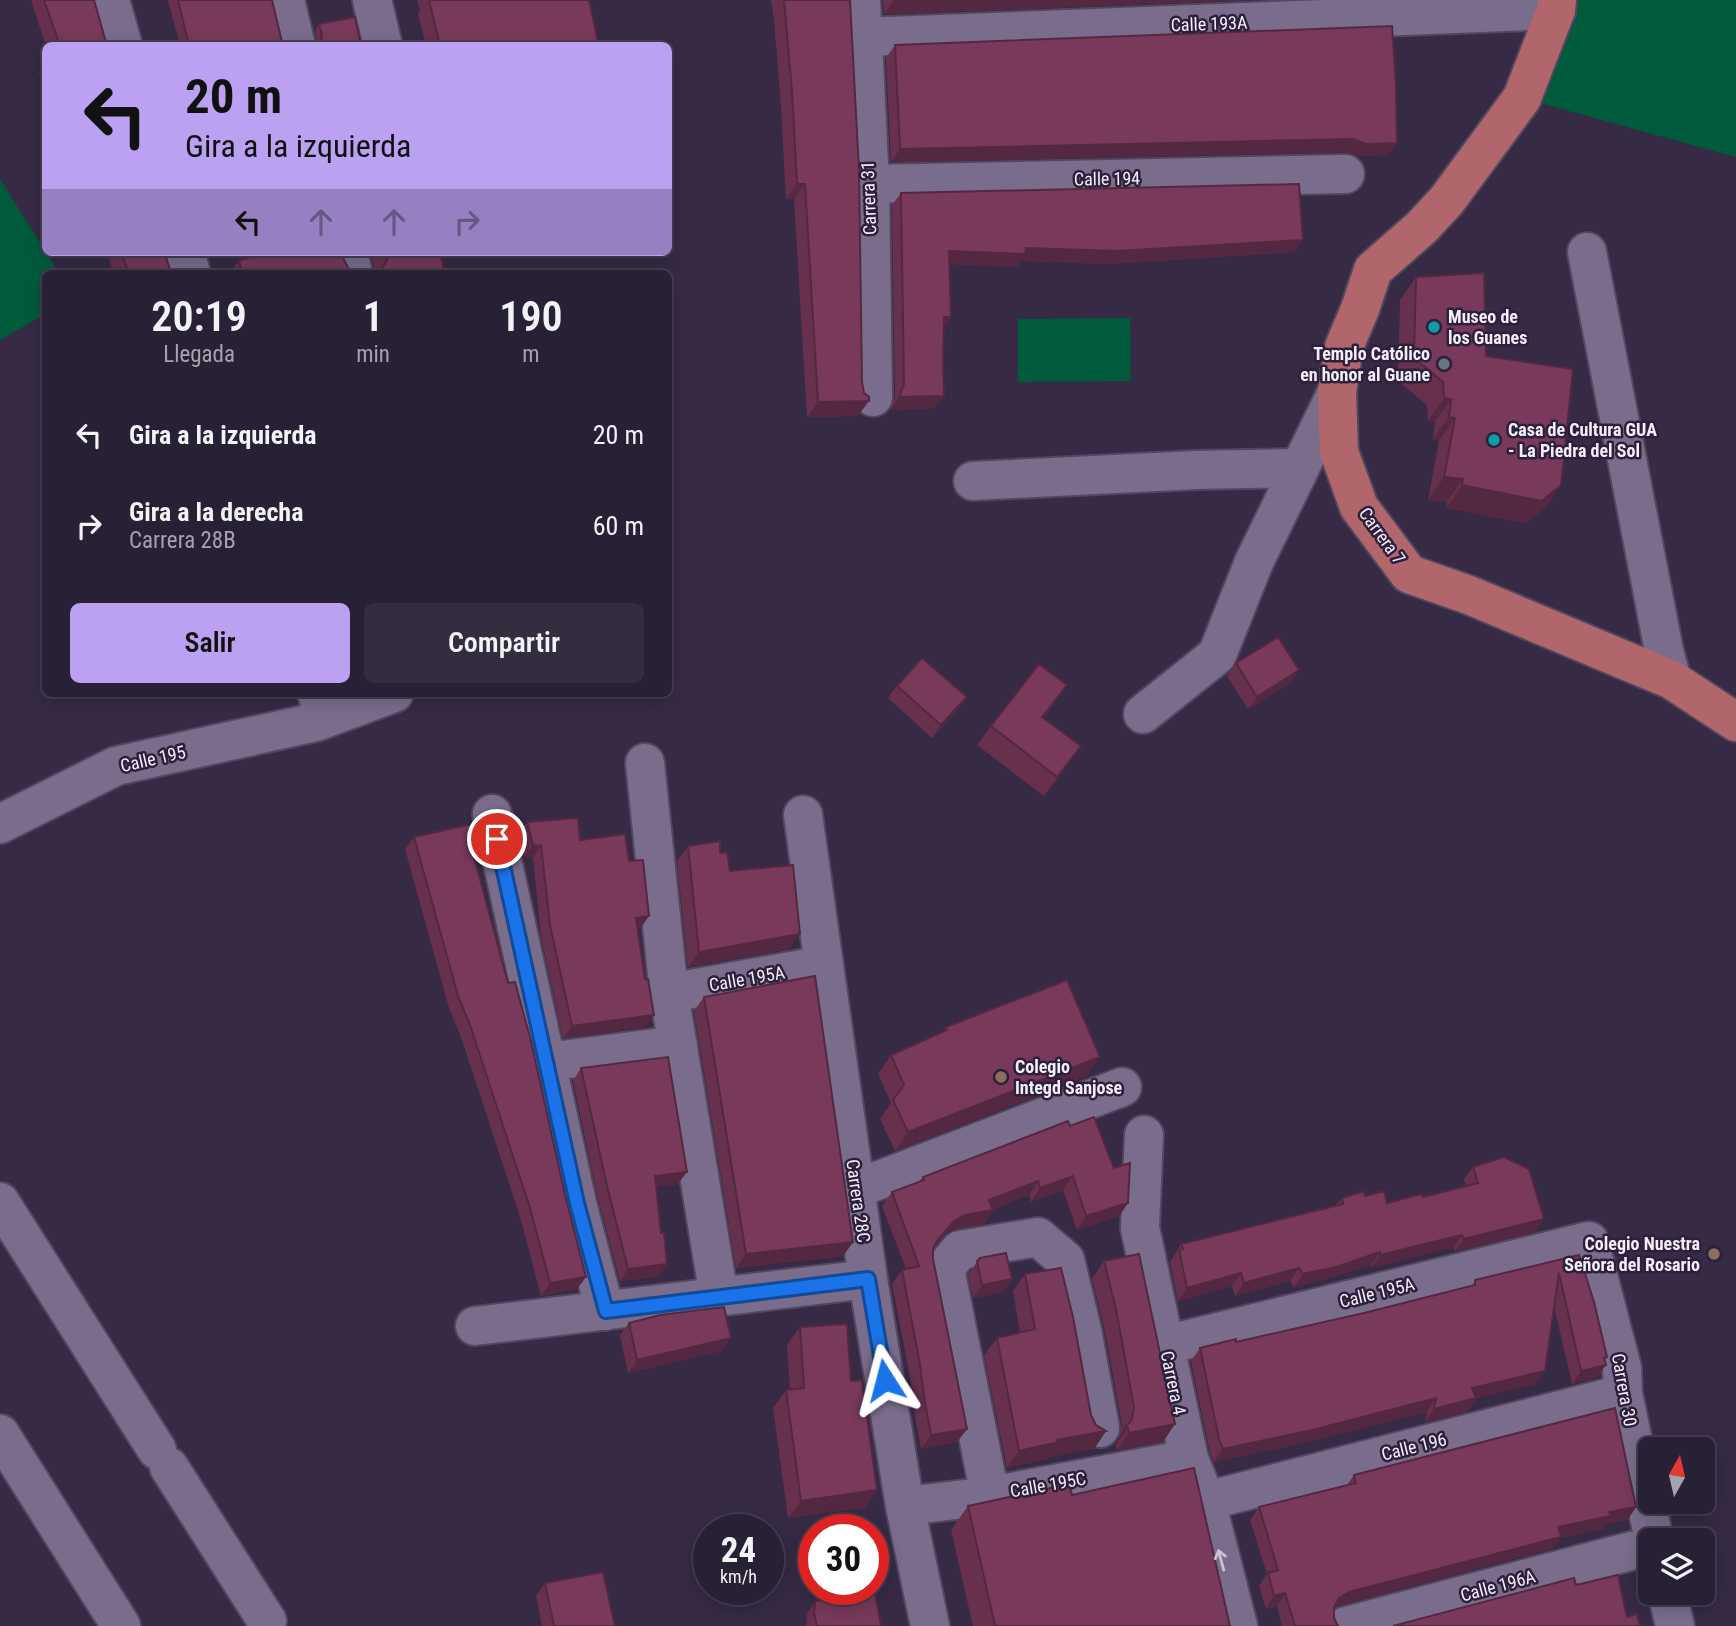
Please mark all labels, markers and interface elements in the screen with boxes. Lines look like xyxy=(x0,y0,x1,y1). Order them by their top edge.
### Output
street label: Calle 193A xyxy=(1170,12,1248,35)
text: 20 m xyxy=(185,68,282,125)
icon: left xyxy=(70,70,161,161)
text: Gira a la izquierda xyxy=(185,127,411,165)
street label: Carrera 31 xyxy=(857,161,880,235)
street label: Calle 194 xyxy=(1074,167,1140,190)
icon: left xyxy=(229,203,267,241)
icon: ahead xyxy=(302,203,340,241)
icon: ahead xyxy=(375,203,413,241)
icon: right xyxy=(448,203,486,241)
text: 20:19 xyxy=(151,292,247,341)
text: 1 xyxy=(363,292,384,341)
text: 190 xyxy=(499,292,563,341)
place label: Museo de los Guanes xyxy=(1448,306,1527,348)
marker: Museo de los Guanes xyxy=(1426,319,1442,335)
text: Llegada xyxy=(163,341,235,368)
text: min xyxy=(356,341,390,368)
text: m xyxy=(522,341,540,368)
place label: Templo Católico en honor al Guane xyxy=(1300,343,1430,385)
marker: Templo Católico en honor al Guane xyxy=(1436,356,1452,372)
icon: left xyxy=(70,416,108,454)
place label: Casa de Cultura GUA - La Piedra del Sol xyxy=(1508,419,1657,461)
text: Gira a la izquierda xyxy=(129,420,317,450)
text: 20 m xyxy=(593,420,644,450)
marker: Casa de Cultura GUA - La Piedra del Sol xyxy=(1486,432,1502,448)
text: Gira a la derecha xyxy=(129,497,303,527)
street label: Carrera 7 xyxy=(1355,503,1410,568)
icon: right xyxy=(70,507,108,545)
text: 60 m xyxy=(593,511,644,541)
text: Carrera 28B xyxy=(129,527,236,554)
button: Salir xyxy=(70,603,350,683)
button: Compartir xyxy=(364,603,644,683)
street label: Calle 195 xyxy=(118,741,188,776)
pin xyxy=(467,809,527,869)
icon: arrive xyxy=(478,820,516,858)
street label: Calle 195A xyxy=(707,961,787,996)
place label: Colegio Integd Sanjose xyxy=(1015,1056,1123,1098)
marker: Colegio Integd Sanjose xyxy=(993,1069,1009,1085)
street label: Carrera 28C xyxy=(842,1158,875,1244)
place label: Colegio Nuestra Señora del Rosario xyxy=(1564,1233,1700,1275)
marker: Colegio Nuestra Señora del Rosario xyxy=(1706,1246,1722,1262)
street label: Calle 195A xyxy=(1337,1273,1417,1312)
position arrow xyxy=(848,1343,922,1417)
street label: Carrera 4 xyxy=(1156,1349,1191,1417)
street label: Carrera 30 xyxy=(1608,1352,1641,1428)
street label: Calle 196 xyxy=(1379,1428,1449,1465)
north arrow xyxy=(1638,1437,1715,1514)
map controls xyxy=(1638,1437,1715,1605)
street label: Calle 195C xyxy=(1008,1468,1087,1501)
speed limit sign: 30 xyxy=(798,1514,889,1605)
button: layers xyxy=(1638,1528,1715,1605)
text: 24 xyxy=(721,1530,756,1571)
one-way arrow xyxy=(1214,1549,1227,1572)
street label: Calle 196A xyxy=(1458,1565,1538,1606)
text: km/h xyxy=(720,1566,757,1587)

